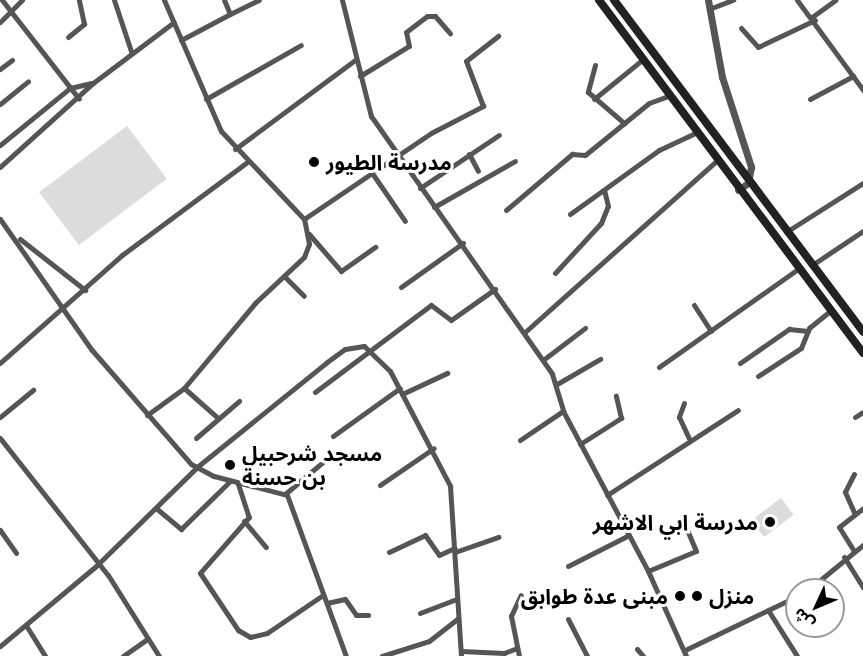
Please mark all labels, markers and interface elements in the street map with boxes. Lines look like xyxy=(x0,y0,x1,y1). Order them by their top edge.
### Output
place label: مدرسة الطيور xyxy=(326,149,452,175)
marker: مدرسة الطيور xyxy=(307,155,321,169)
place label: مسجد شرحبيل بن حسنة xyxy=(242,440,382,490)
marker: مسجد شرحبيل بن حسنة xyxy=(223,458,237,472)
place label: مدرسة ابي الاشهر xyxy=(593,509,758,535)
marker: مدرسة ابي الاشهر xyxy=(763,515,777,529)
north arrow xyxy=(785,578,845,638)
place label: مبنى عدة طوابق xyxy=(521,583,668,609)
place label: منزل xyxy=(709,583,754,609)
marker: مبنى عدة طوابق xyxy=(673,589,687,603)
marker: منزل xyxy=(690,589,704,603)
text: ش xyxy=(789,604,818,634)

